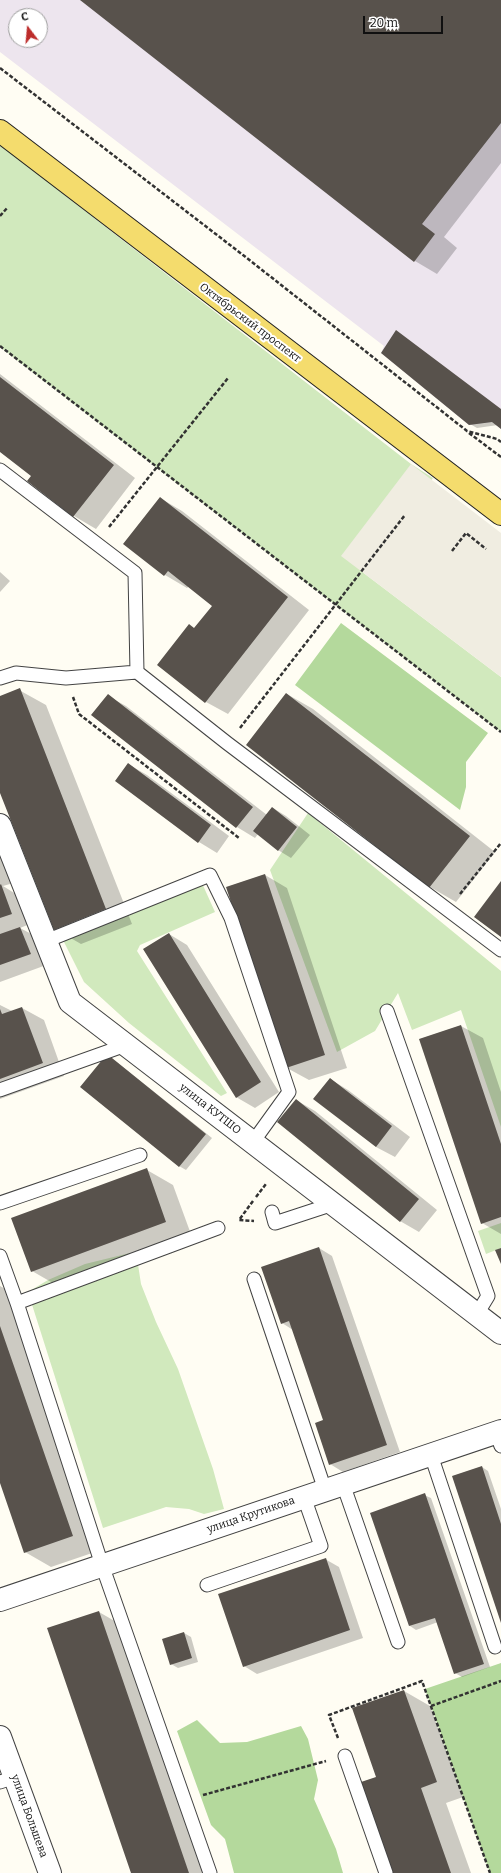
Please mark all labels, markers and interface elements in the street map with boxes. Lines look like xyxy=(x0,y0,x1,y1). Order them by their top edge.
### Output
north arrow xyxy=(8,8,48,48)
scale bar xyxy=(365,8,445,34)
text: С xyxy=(20,10,30,24)
text: 20 m xyxy=(370,16,398,30)
street label: Октябрьский проспект xyxy=(197,281,303,365)
street label: улица КУТШО xyxy=(176,1081,244,1137)
street label: улица Крутикова xyxy=(205,1494,297,1536)
street label: улица Большева xyxy=(8,1773,50,1859)

